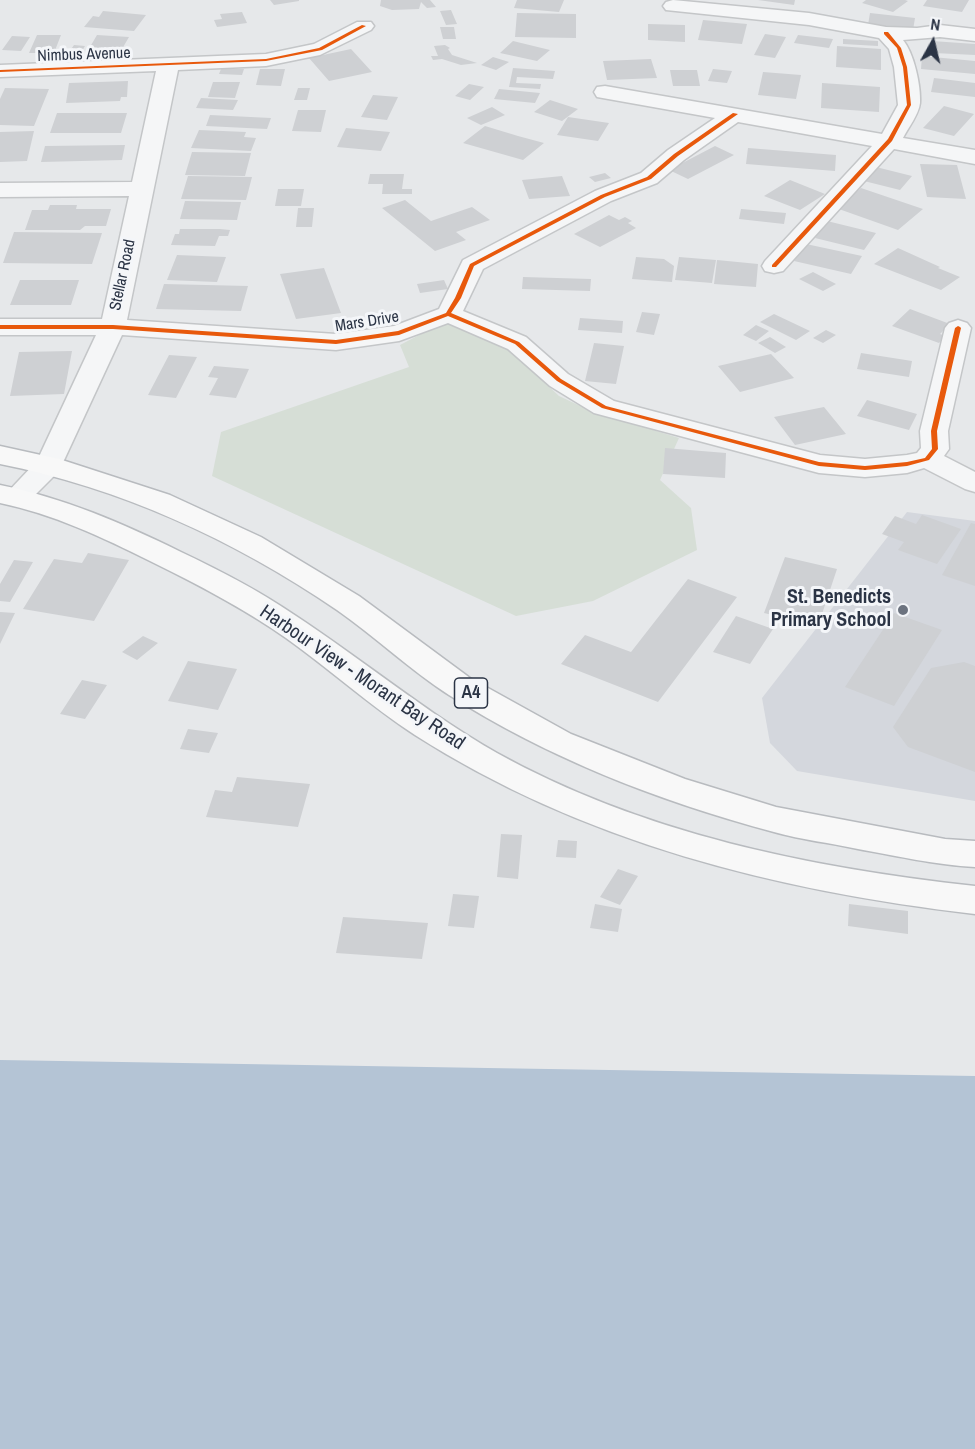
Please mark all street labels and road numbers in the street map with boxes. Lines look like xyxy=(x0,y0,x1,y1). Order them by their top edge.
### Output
street label: Nimbus Avenue xyxy=(37,44,131,66)
street label: Stellar Road xyxy=(106,238,140,312)
street label: Mars Drive xyxy=(334,308,400,336)
street label: Harbour View - Morant Bay Road xyxy=(255,600,469,756)
road number: A4 xyxy=(454,678,488,708)

